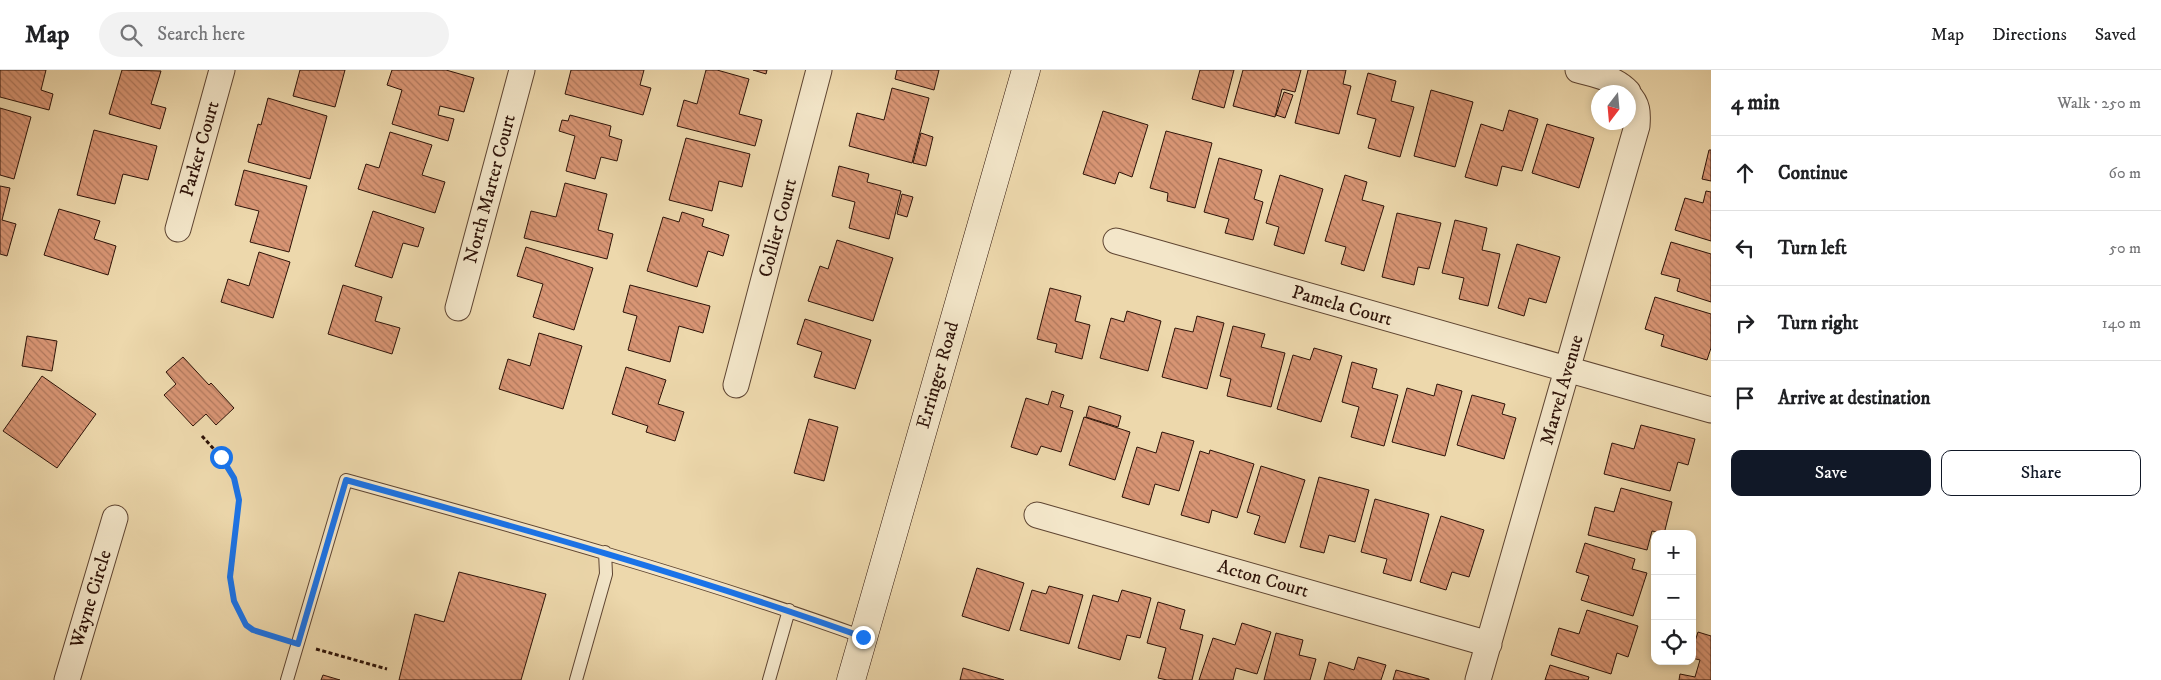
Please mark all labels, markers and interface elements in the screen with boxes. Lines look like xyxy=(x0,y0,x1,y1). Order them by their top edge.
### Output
search box xyxy=(99,12,449,57)
text: Map xyxy=(25,20,69,50)
icon: search xyxy=(117,21,145,49)
text: Search here xyxy=(157,23,245,46)
text: Map xyxy=(1931,24,1964,46)
text: Directions xyxy=(1992,24,2067,46)
text: Saved xyxy=(2095,24,2136,46)
north arrow xyxy=(1591,85,1636,130)
text: 4 min xyxy=(1731,90,1780,116)
text: Walk · 250 m xyxy=(2057,93,2141,113)
street label: Parker Court xyxy=(175,98,225,200)
street label: North Marter Court xyxy=(459,112,521,266)
icon: ahead xyxy=(1731,159,1759,187)
text: Continue xyxy=(1778,162,1848,185)
text: 60 m xyxy=(2109,163,2141,183)
street label: Collier Court xyxy=(754,176,802,280)
icon: left xyxy=(1731,234,1759,262)
text: Turn left xyxy=(1778,237,1847,260)
text: 50 m xyxy=(2109,238,2141,258)
street label: Pamela Court xyxy=(1289,281,1395,331)
icon: right xyxy=(1731,309,1759,337)
text: Turn right xyxy=(1778,312,1858,335)
text: 140 m xyxy=(2102,313,2141,333)
street label: Erringer Road xyxy=(912,318,964,431)
street label: Marvel Avenue xyxy=(1535,332,1589,448)
icon: arrive xyxy=(1731,384,1759,412)
text: Arrive at destination xyxy=(1778,387,1930,410)
route start xyxy=(210,446,233,469)
button: Save xyxy=(1731,450,1931,496)
button: Share xyxy=(1941,450,2141,496)
map controls xyxy=(1651,530,1696,665)
button: + xyxy=(1651,530,1696,575)
street label: Wayne Circle xyxy=(65,547,117,652)
street label: Acton Court xyxy=(1215,555,1311,603)
button: − xyxy=(1651,575,1696,620)
button: locate xyxy=(1651,620,1696,665)
route end xyxy=(852,626,875,649)

